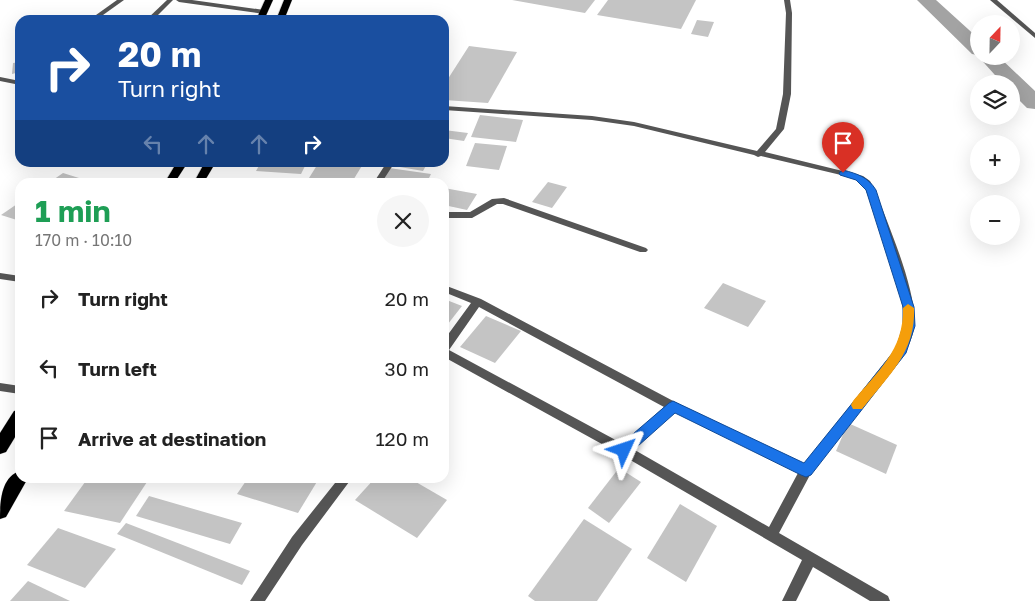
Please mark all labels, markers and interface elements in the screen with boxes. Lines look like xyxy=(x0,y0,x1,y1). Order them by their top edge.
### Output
north arrow xyxy=(970,15,1020,65)
map controls xyxy=(970,15,1020,245)
text: 20 m xyxy=(118,33,201,75)
icon: right xyxy=(35,35,100,100)
text: Turn right xyxy=(118,75,221,102)
button: layers xyxy=(970,75,1020,125)
pin xyxy=(822,122,864,173)
icon: arrive xyxy=(829,129,857,157)
icon: left xyxy=(139,130,167,158)
icon: ahead xyxy=(192,130,220,158)
icon: ahead xyxy=(245,130,273,158)
icon: right xyxy=(298,130,326,158)
button: + xyxy=(970,135,1020,185)
text: 1 min xyxy=(35,193,111,229)
button: close xyxy=(377,195,429,247)
button: − xyxy=(970,195,1020,245)
text: 170 m · 10:10 xyxy=(35,230,132,250)
icon: right xyxy=(35,284,63,312)
text: Turn right xyxy=(78,287,168,310)
text: 20 m xyxy=(385,287,429,310)
icon: left xyxy=(35,354,63,382)
text: Turn left xyxy=(78,357,157,380)
text: 30 m xyxy=(385,357,429,380)
position arrow xyxy=(597,423,649,475)
icon: arrive xyxy=(35,424,63,452)
text: Arrive at destination xyxy=(78,427,266,450)
text: 120 m xyxy=(375,427,429,450)

